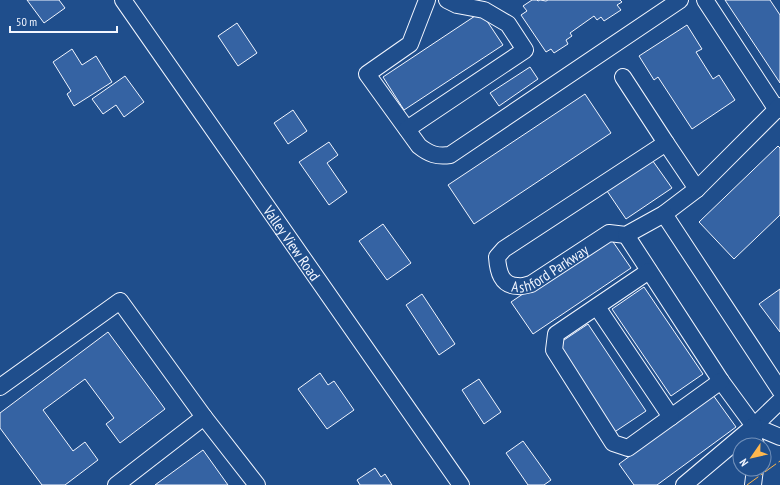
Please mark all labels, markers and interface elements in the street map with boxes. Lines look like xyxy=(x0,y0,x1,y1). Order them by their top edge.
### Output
scale bar xyxy=(10,8,117,34)
text: 50 m xyxy=(16,14,37,29)
street label: Valley View Road xyxy=(259,201,325,284)
street label: Ashford Parkway xyxy=(511,240,592,296)
north arrow xyxy=(732,437,772,477)
text: N xyxy=(736,456,751,469)

